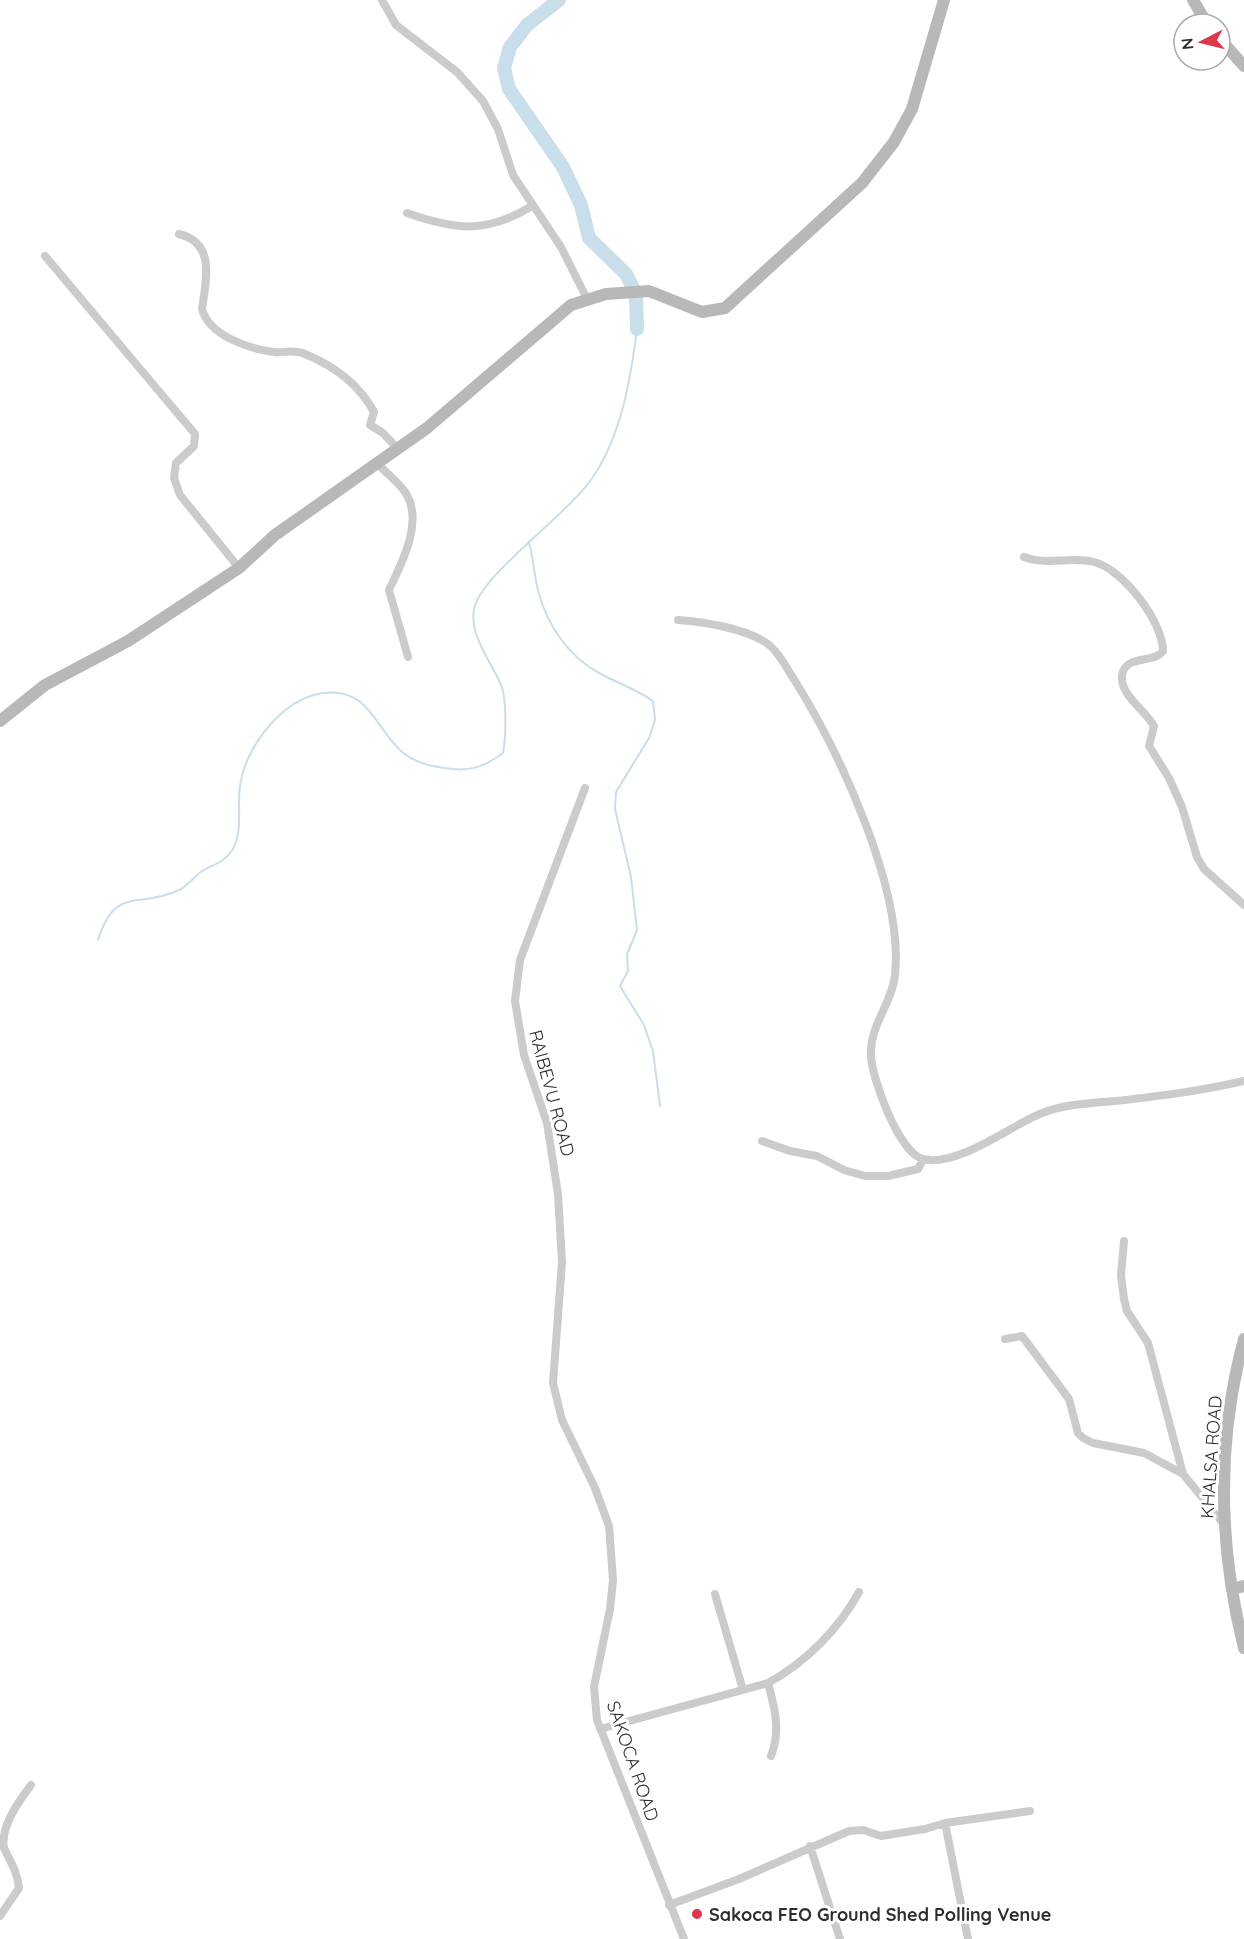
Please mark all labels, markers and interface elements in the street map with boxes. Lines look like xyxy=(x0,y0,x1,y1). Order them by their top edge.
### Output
north arrow xyxy=(1172,12,1232,72)
text: N xyxy=(1176,37,1198,51)
street label: RAIBEVU ROAD xyxy=(524,1027,580,1159)
street label: KHALSA ROAD xyxy=(1195,1395,1227,1519)
street label: SAKOCA ROAD xyxy=(602,1698,664,1824)
place label: Sakoca FEO Ground Shed Polling Venue xyxy=(709,1903,1051,1926)
marker: Sakoca FEO Ground Shed Polling Venue xyxy=(690,1907,704,1921)

